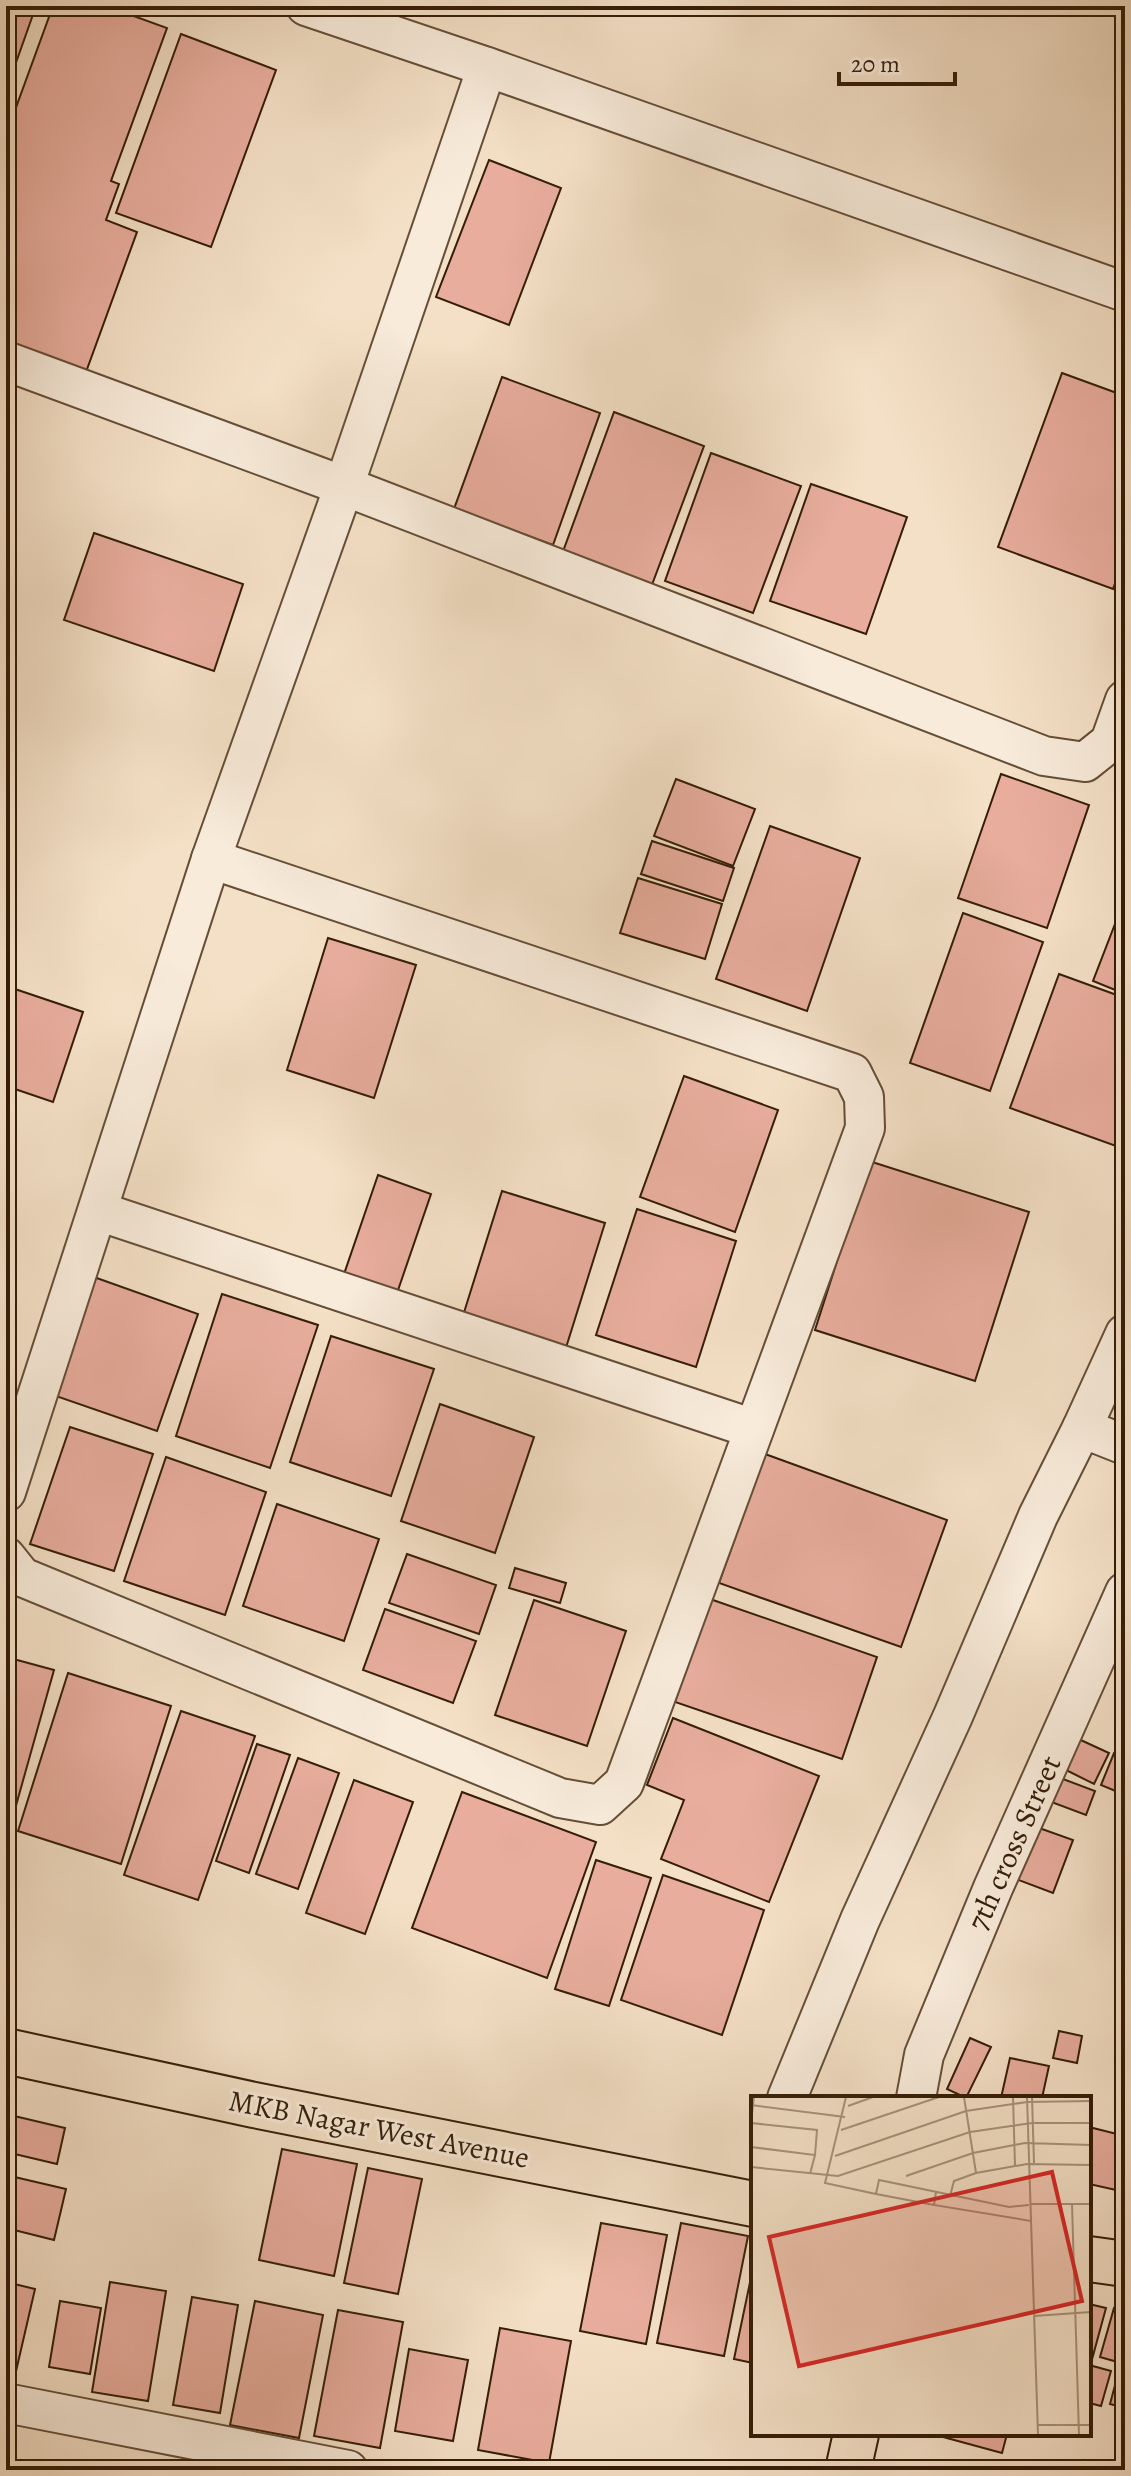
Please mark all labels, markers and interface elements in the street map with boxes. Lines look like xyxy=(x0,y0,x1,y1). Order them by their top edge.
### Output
scale bar xyxy=(839,36,955,86)
text: 20 m xyxy=(851,48,900,80)
street label: 7th cross Street xyxy=(958,1749,1070,1937)
street label: MKB Nagar West Avenue xyxy=(225,2080,533,2178)
inset map xyxy=(751,2096,1091,2436)

